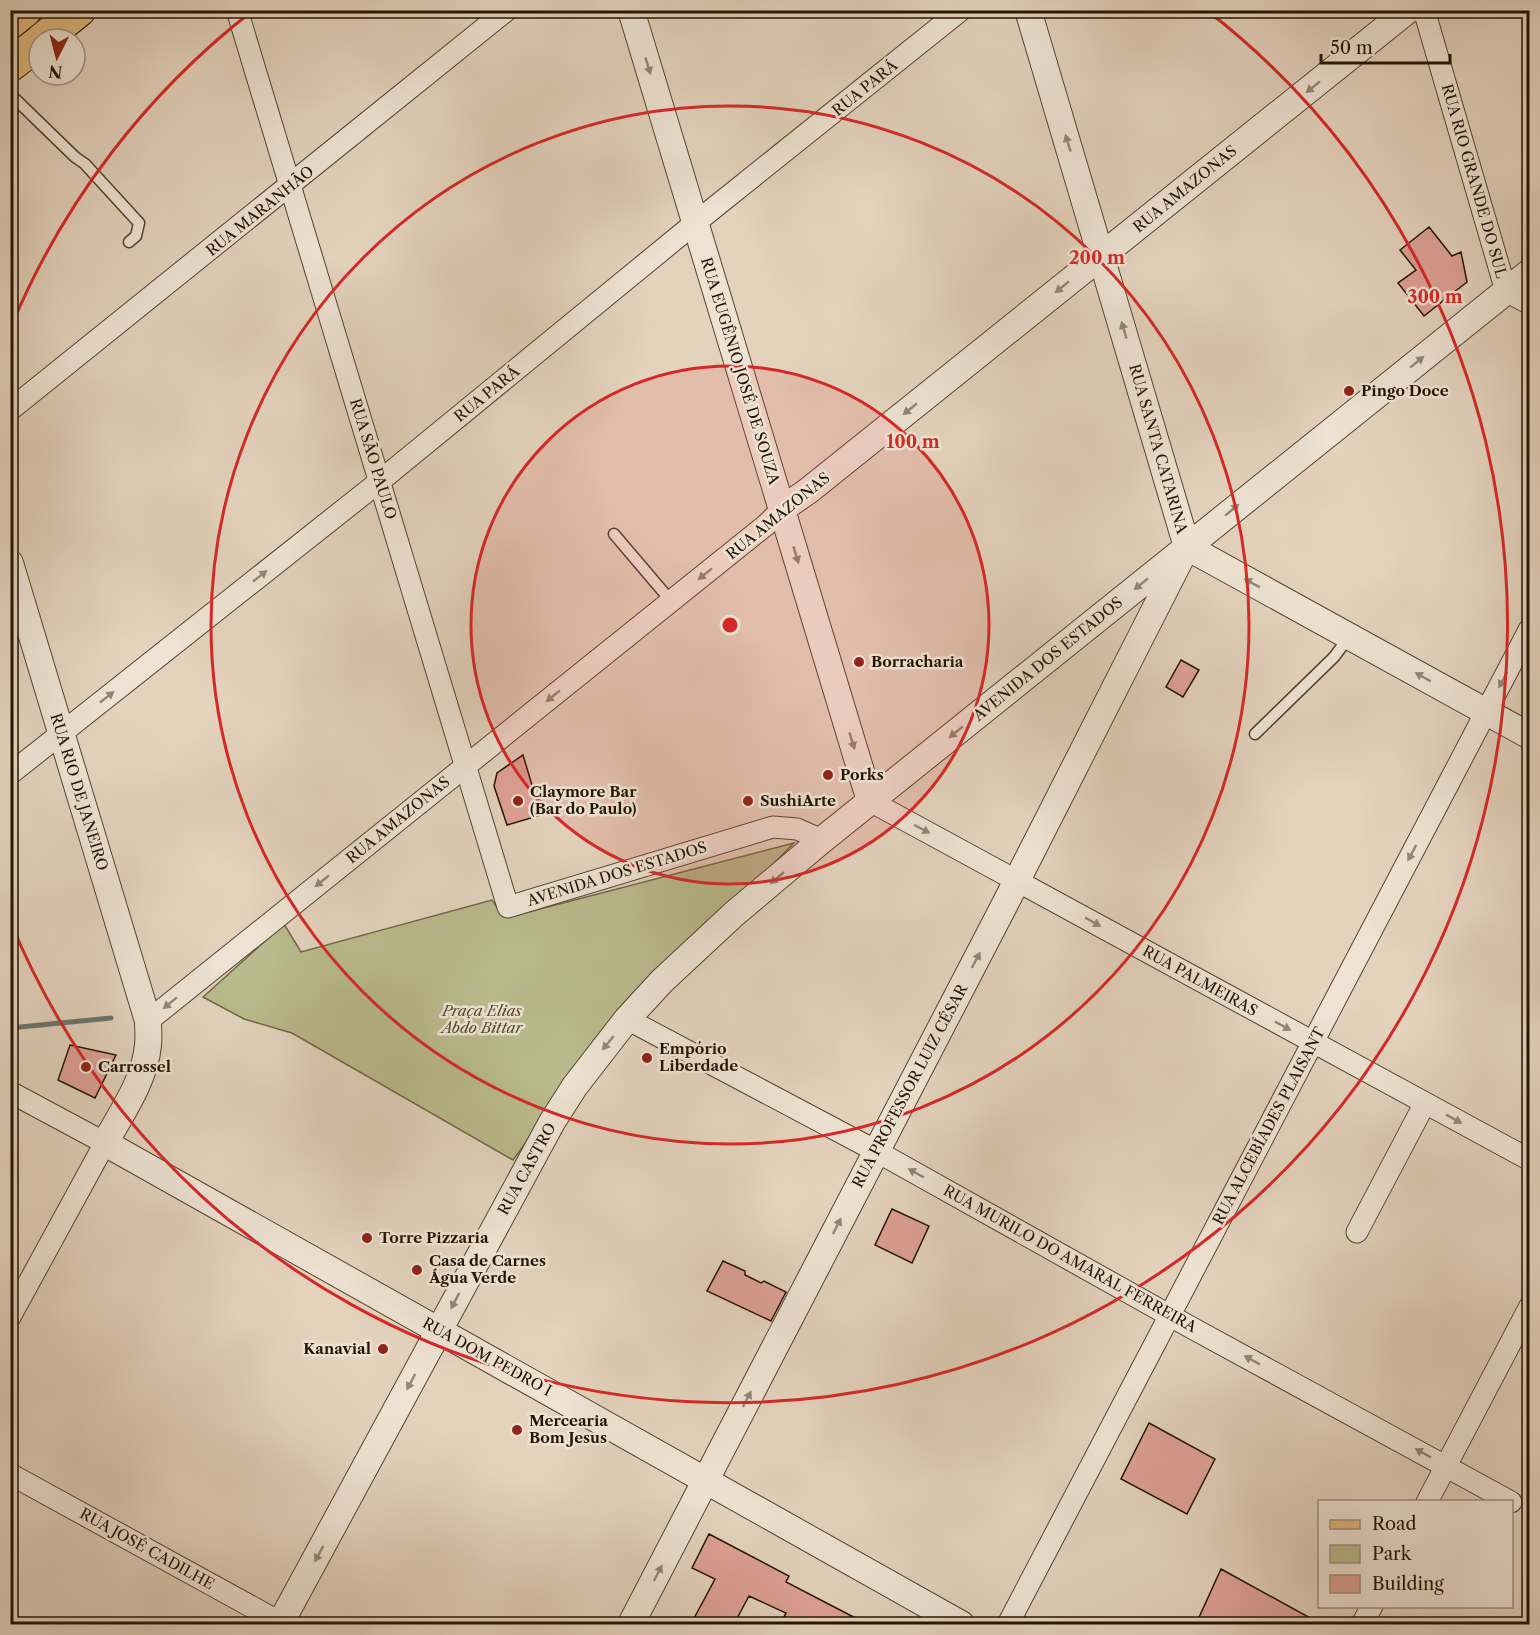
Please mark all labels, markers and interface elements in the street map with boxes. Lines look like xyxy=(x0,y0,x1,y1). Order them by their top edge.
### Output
north arrow xyxy=(27,27,87,87)
scale bar xyxy=(1321,27,1450,65)
text: 50 m xyxy=(1330,37,1373,59)
street label: RUA PARÁ xyxy=(828,55,902,120)
one-way arrow xyxy=(644,58,653,76)
text: N xyxy=(47,61,63,83)
one-way arrow xyxy=(1305,80,1321,93)
street label: RUA RIO GRANDE DO SUL xyxy=(1438,82,1511,280)
one-way arrow xyxy=(1063,134,1072,152)
street label: RUA AMAZONAS xyxy=(1129,141,1240,236)
street label: RUA MARANHÃO xyxy=(202,161,317,260)
text: 200 m xyxy=(1069,247,1125,269)
street label: RUA EUGÊNIO JOSÉ DE SOUZA xyxy=(697,255,784,488)
one-way arrow xyxy=(1055,281,1070,293)
text: 300 m xyxy=(1407,286,1463,308)
one-way arrow xyxy=(1118,320,1128,339)
one-way arrow xyxy=(1409,356,1424,369)
street label: RUA PARÁ xyxy=(450,361,524,426)
street label: RUA SANTA CATARINA xyxy=(1125,362,1192,537)
place label: Pingo Doce xyxy=(1361,381,1449,400)
marker: Pingo Doce xyxy=(1342,384,1356,398)
street label: RUA SÃO PAULO xyxy=(346,396,401,522)
one-way arrow xyxy=(903,403,918,415)
text: 100 m xyxy=(886,431,940,453)
street label: RUA AMAZONAS xyxy=(722,468,833,563)
one-way arrow xyxy=(1225,505,1240,517)
one-way arrow xyxy=(792,546,801,564)
one-way arrow xyxy=(698,567,713,580)
one-way arrow xyxy=(252,569,268,582)
one-way arrow xyxy=(1133,577,1149,590)
one-way arrow xyxy=(1243,578,1260,588)
street label: AVENIDA DOS ESTADOS xyxy=(968,592,1126,726)
centre of rings xyxy=(720,615,740,635)
place label: Borracharia xyxy=(871,652,964,671)
marker: Borracharia xyxy=(852,655,866,669)
one-way arrow xyxy=(1498,671,1508,689)
one-way arrow xyxy=(1415,672,1431,683)
one-way arrow xyxy=(545,689,561,702)
one-way arrow xyxy=(99,690,115,703)
street label: RUA RIO DE JANEIRO xyxy=(46,711,113,873)
one-way arrow xyxy=(949,725,964,738)
one-way arrow xyxy=(848,732,857,750)
place label: Porks xyxy=(840,765,884,784)
marker: Porks xyxy=(821,768,835,782)
street label: RUA AMAZONAS xyxy=(342,772,453,867)
place label: Claymore Bar (Bar do Paulo) xyxy=(530,782,637,818)
place label: SushiArte xyxy=(760,791,836,810)
marker: Claymore Bar (Bar do Paulo) xyxy=(511,794,525,808)
marker: SushiArte xyxy=(741,794,755,808)
one-way arrow xyxy=(913,824,930,834)
street label: AVENIDA DOS ESTADOS xyxy=(524,837,709,910)
one-way arrow xyxy=(1407,845,1417,862)
one-way arrow xyxy=(769,871,785,884)
one-way arrow xyxy=(314,875,330,888)
one-way arrow xyxy=(1085,917,1102,927)
street label: RUA PALMEIRAS xyxy=(1139,941,1261,1020)
one-way arrow xyxy=(970,951,980,969)
street label: RUA PROFESSOR LUIZ CÉSAR xyxy=(848,980,972,1191)
one-way arrow xyxy=(162,997,177,1009)
park label: Praça Elias Abdo Bittar xyxy=(440,1001,523,1037)
one-way arrow xyxy=(1274,1021,1291,1031)
street label: RUA ALCEBÍADES PLAISANT xyxy=(1208,1023,1329,1228)
one-way arrow xyxy=(601,1035,614,1051)
place label: Empório Liberdade xyxy=(659,1039,738,1075)
marker: Empório Liberdade xyxy=(640,1051,654,1065)
place label: Carrossel xyxy=(98,1057,171,1076)
marker: Carrossel xyxy=(79,1060,93,1074)
one-way arrow xyxy=(1446,1114,1463,1124)
street label: RUA CASTRO xyxy=(493,1119,560,1218)
one-way arrow xyxy=(908,1168,925,1178)
street label: RUA MURILO DO AMARAL FERREIRA xyxy=(940,1181,1201,1337)
one-way arrow xyxy=(831,1217,841,1235)
place label: Torre Pizzaria xyxy=(379,1228,489,1247)
marker: Torre Pizzaria xyxy=(360,1231,374,1245)
place label: Casa de Carnes Água Verde xyxy=(428,1251,546,1287)
marker: Casa de Carnes Água Verde xyxy=(410,1263,424,1277)
one-way arrow xyxy=(450,1292,460,1309)
street label: RUA DOM PEDRO I xyxy=(419,1313,555,1400)
place label: Kanavial xyxy=(303,1339,371,1358)
marker: Kanavial xyxy=(376,1342,390,1356)
one-way arrow xyxy=(1243,1355,1260,1365)
one-way arrow xyxy=(406,1374,416,1391)
one-way arrow xyxy=(743,1391,752,1408)
place label: Mercearia Bom Jesus xyxy=(529,1411,608,1447)
marker: Mercearia Bom Jesus xyxy=(510,1423,524,1437)
one-way arrow xyxy=(1414,1448,1431,1458)
legend xyxy=(1318,1500,1513,1608)
street label: RUA JOSÉ CADILHE xyxy=(77,1504,218,1593)
text: Road xyxy=(1372,1513,1417,1535)
text: Park xyxy=(1372,1543,1413,1565)
one-way arrow xyxy=(314,1545,324,1562)
one-way arrow xyxy=(653,1564,662,1581)
text: Building xyxy=(1372,1573,1444,1595)

